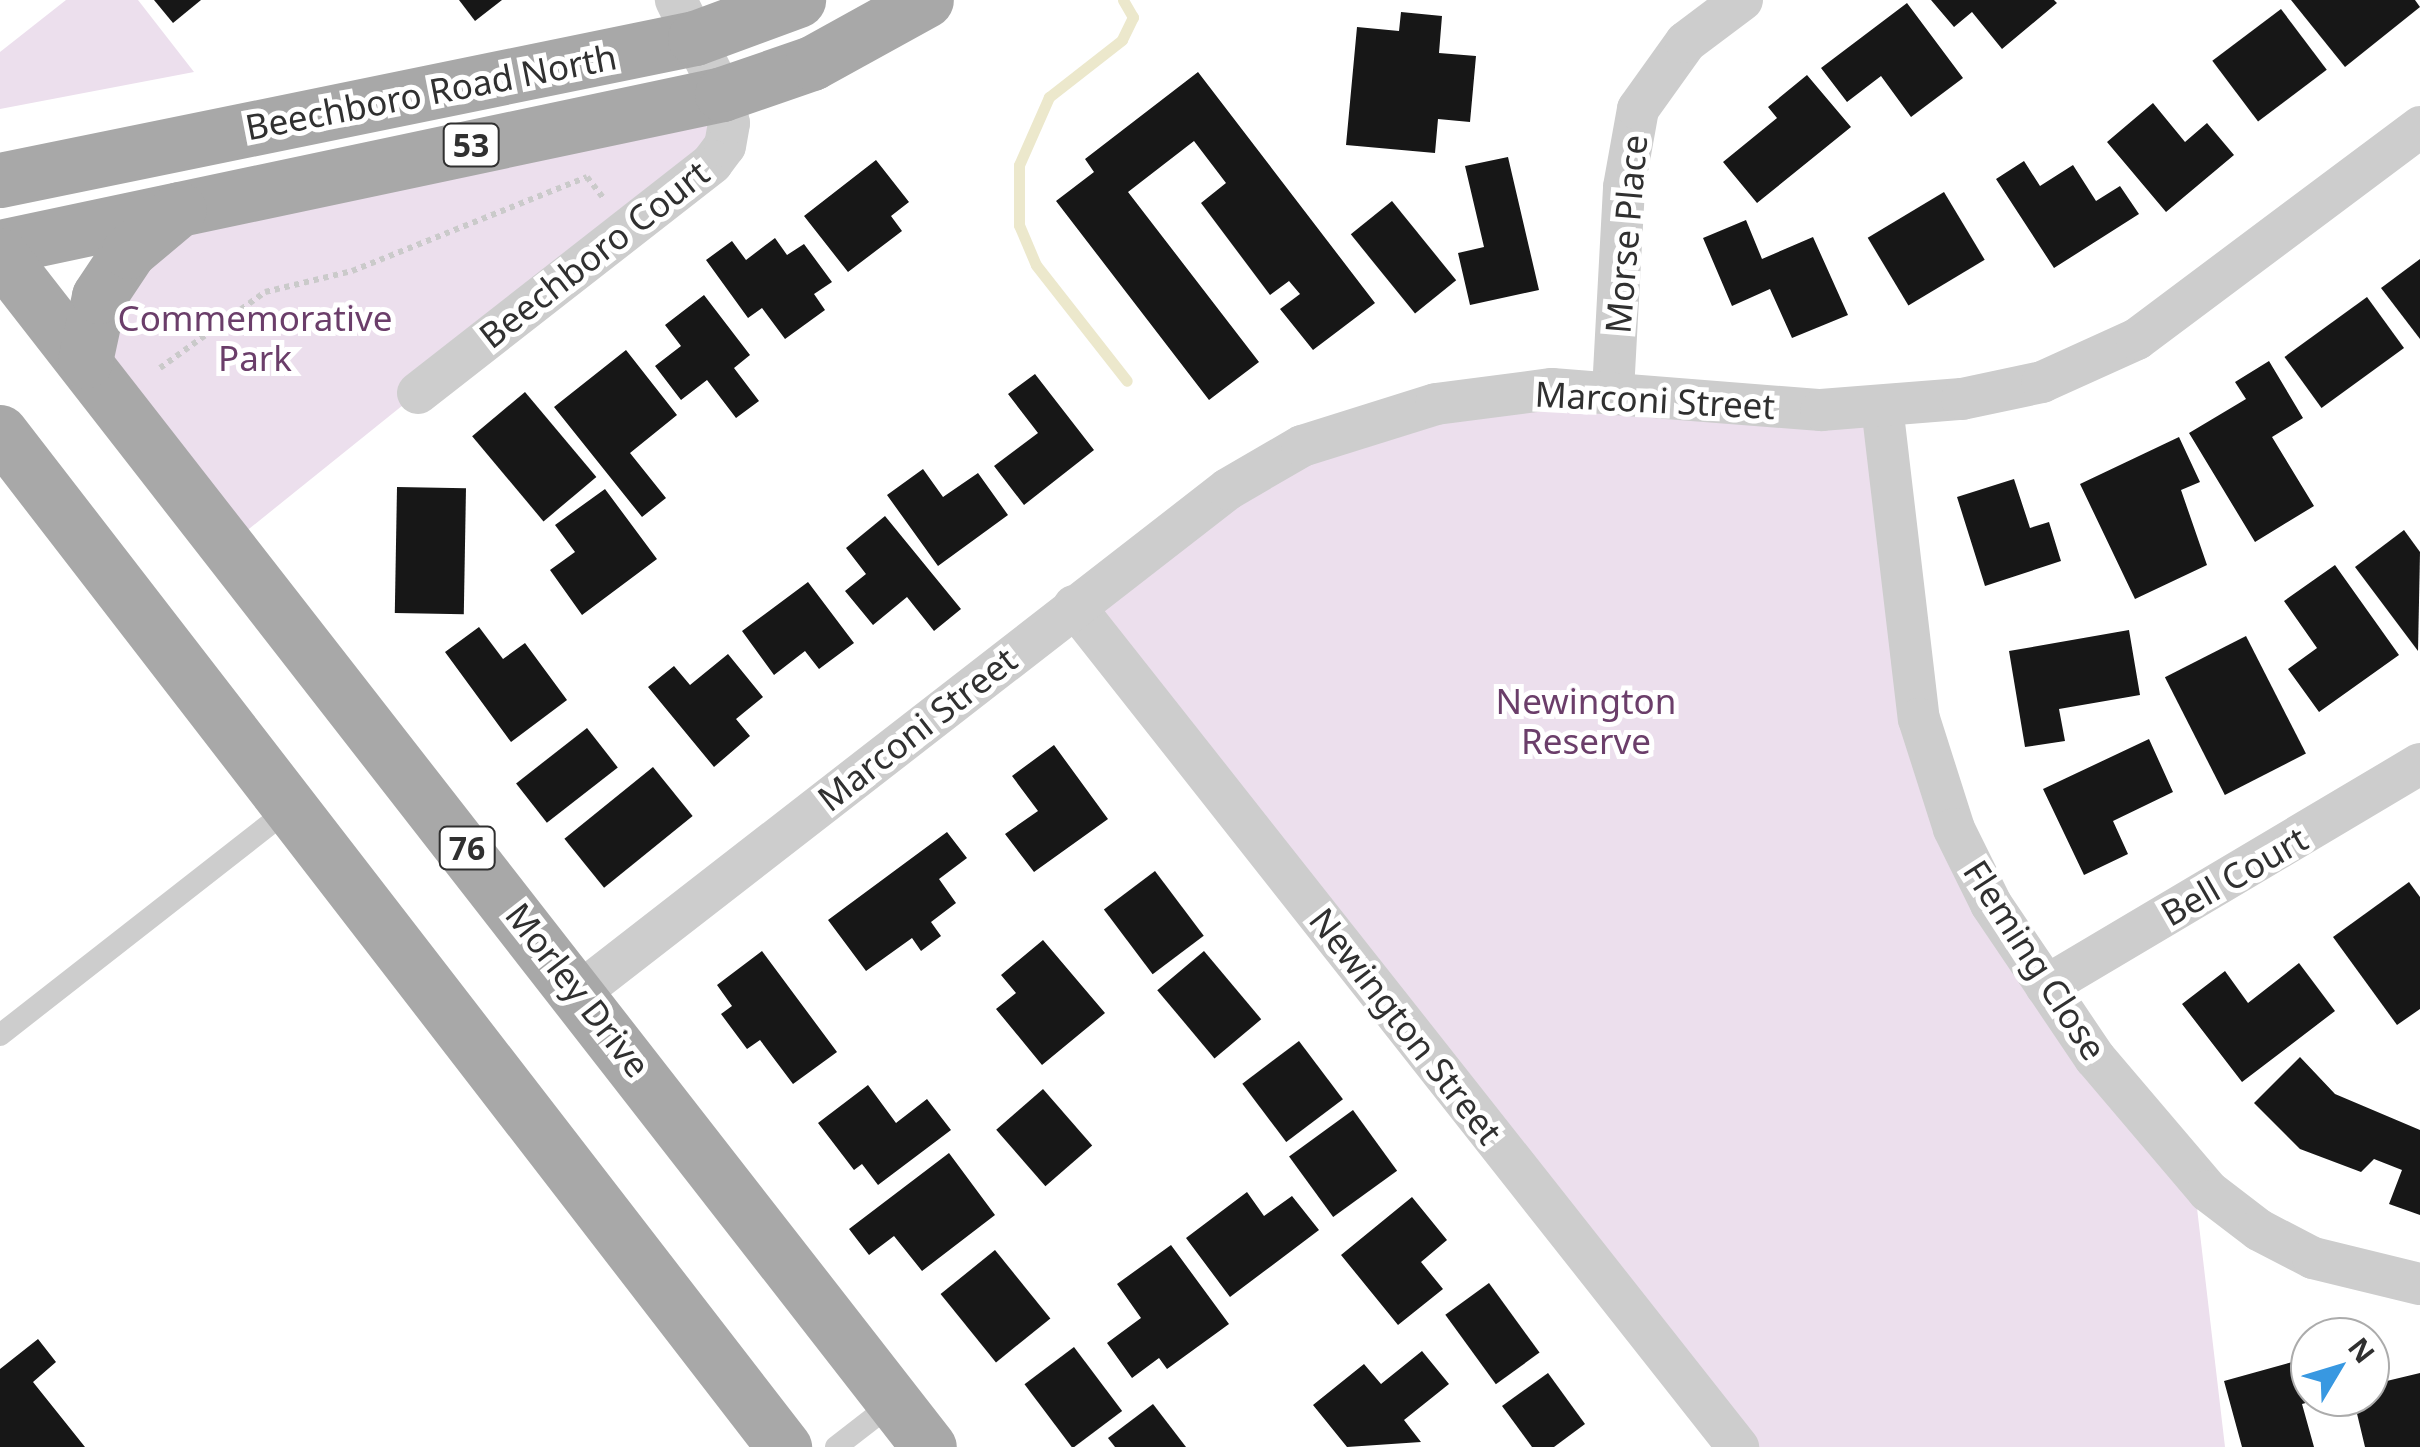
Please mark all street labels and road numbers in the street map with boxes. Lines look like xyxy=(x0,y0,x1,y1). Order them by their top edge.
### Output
street label: Beechboro Road North xyxy=(242,35,620,149)
road number: 53 xyxy=(441,118,501,172)
street label: Morse Place xyxy=(1596,133,1656,335)
street label: Beechboro Court xyxy=(471,151,717,357)
street label: Marconi Street xyxy=(1534,373,1776,427)
street label: Marconi Street xyxy=(809,638,1025,820)
street label: Bell Court xyxy=(2153,817,2315,935)
road number: 76 xyxy=(437,821,497,875)
street label: Fleming Close xyxy=(1955,852,2115,1068)
street label: Morley Drive xyxy=(497,895,659,1085)
street label: Newington Street xyxy=(1301,900,1511,1152)

